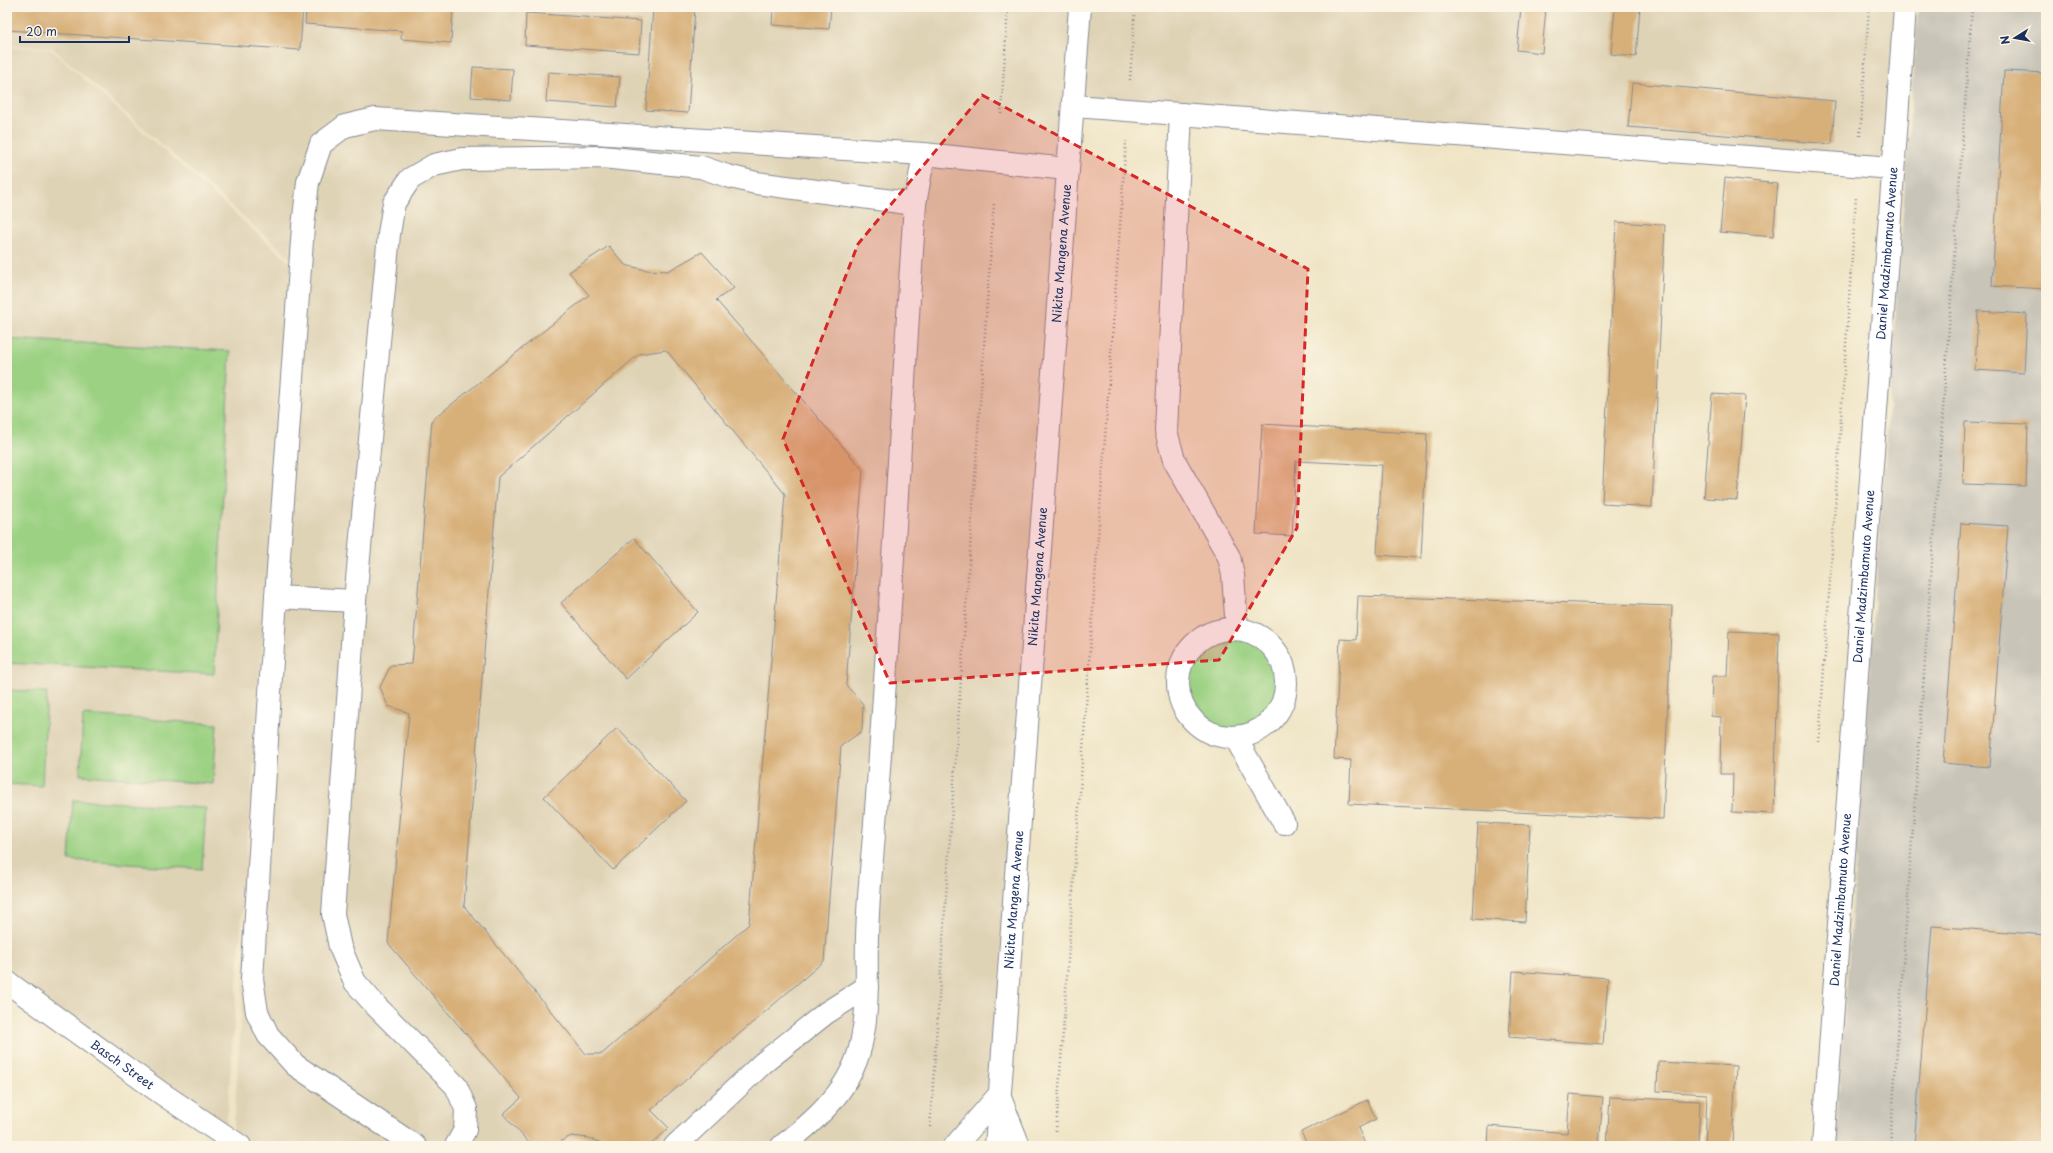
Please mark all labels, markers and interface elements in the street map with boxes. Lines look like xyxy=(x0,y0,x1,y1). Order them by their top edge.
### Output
scale bar xyxy=(20,18,129,44)
north arrow xyxy=(1995,18,2035,58)
text: 20 m xyxy=(26,22,57,40)
text: N xyxy=(1995,34,2014,46)
street label: Daniel Madzimbamuto Avenue xyxy=(1871,166,1902,340)
street label: Nikita Mangena Avenue xyxy=(1047,183,1075,323)
street label: Daniel Madzimbamuto Avenue xyxy=(1848,489,1878,664)
street label: Nikita Mangena Avenue xyxy=(1023,506,1051,646)
street label: Daniel Madzimbamuto Avenue xyxy=(1825,812,1855,987)
street label: Nikita Mangena Avenue xyxy=(999,829,1027,970)
street label: Basch Street xyxy=(87,1035,158,1093)

